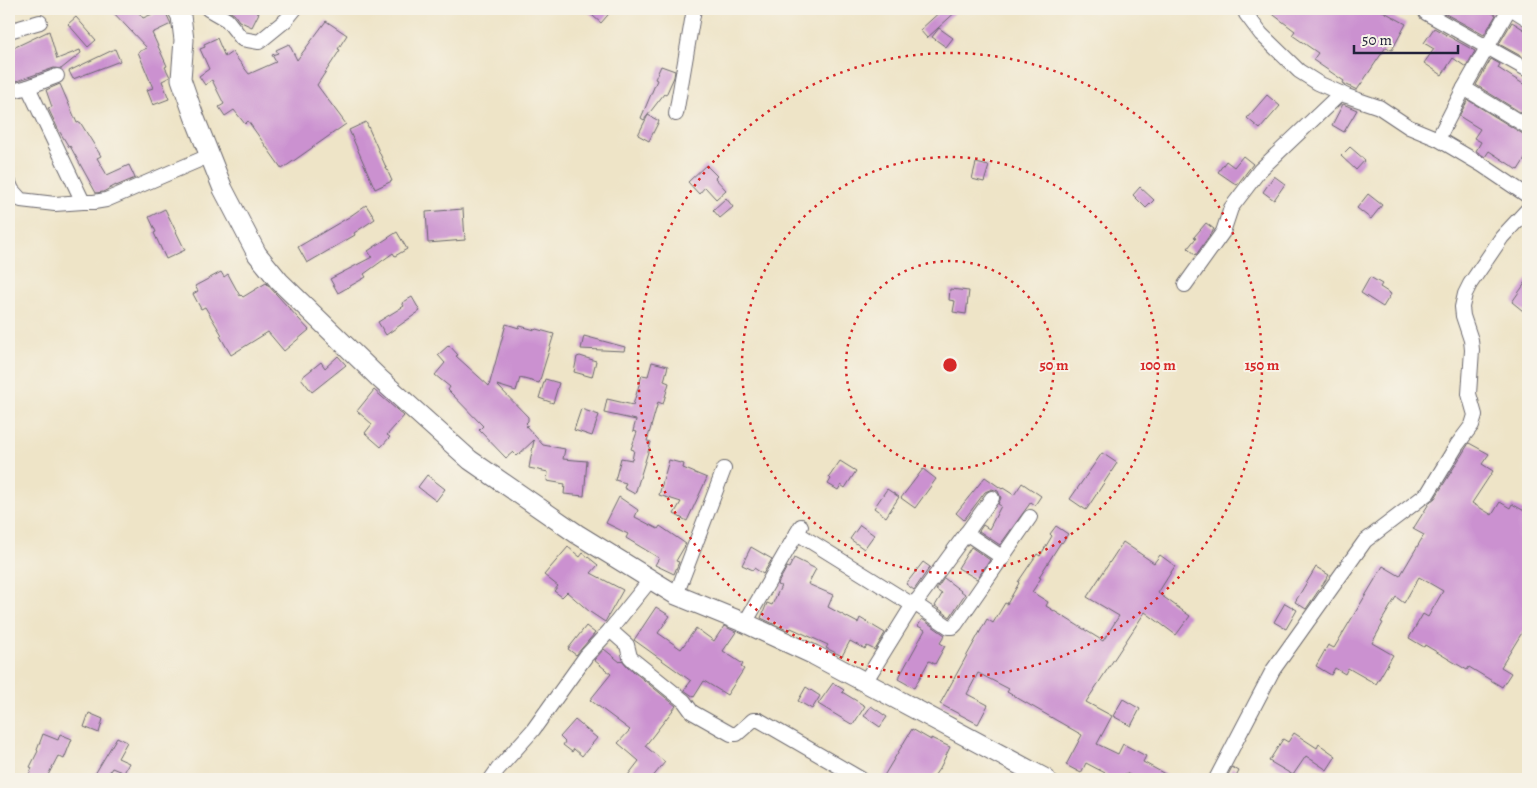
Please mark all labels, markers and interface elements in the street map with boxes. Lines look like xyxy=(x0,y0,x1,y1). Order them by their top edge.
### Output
scale bar xyxy=(1354,22,1458,54)
text: 50 m xyxy=(1362,30,1392,50)
text: 50 m xyxy=(1039,355,1069,375)
text: 100 m xyxy=(1140,355,1176,375)
text: 150 m xyxy=(1245,355,1280,375)
centre of rings xyxy=(941,356,959,374)

